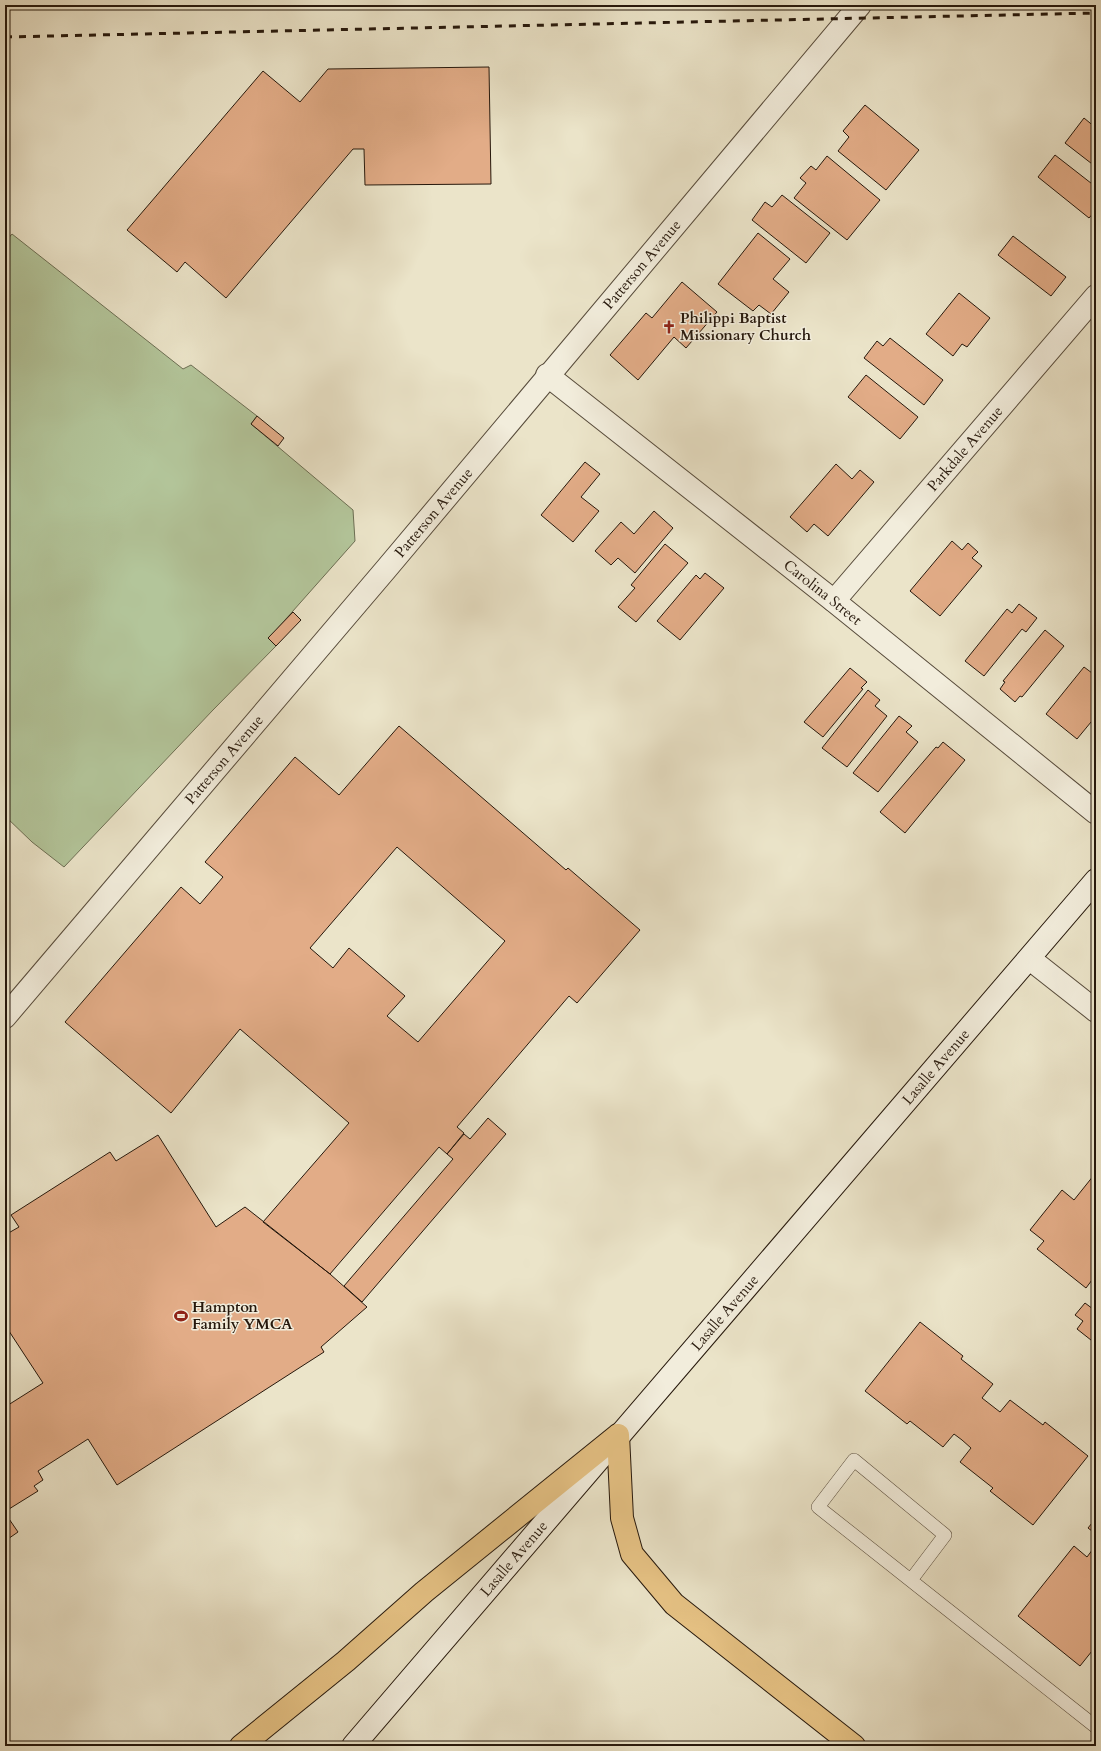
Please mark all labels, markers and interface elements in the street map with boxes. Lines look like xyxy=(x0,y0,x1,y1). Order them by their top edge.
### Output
street label: Patterson Avenue xyxy=(599,215,686,314)
place label: Philippi Baptist Missionary Church xyxy=(680,308,812,345)
church icon: Philippi Baptist Missionary Church xyxy=(661,319,677,335)
street label: Parkdale Avenue xyxy=(923,401,1007,496)
street label: Patterson Avenue xyxy=(390,463,477,562)
street label: Carolina Street xyxy=(779,555,866,630)
street label: Patterson Avenue xyxy=(180,710,268,809)
street label: Lasalle Avenue xyxy=(898,1024,974,1109)
street label: Lasalle Avenue xyxy=(687,1270,763,1355)
place label: Hampton Family YMCA xyxy=(192,1297,293,1334)
sports icon: Hampton Family YMCA xyxy=(173,1308,189,1324)
street label: Lasalle Avenue xyxy=(476,1516,552,1601)

